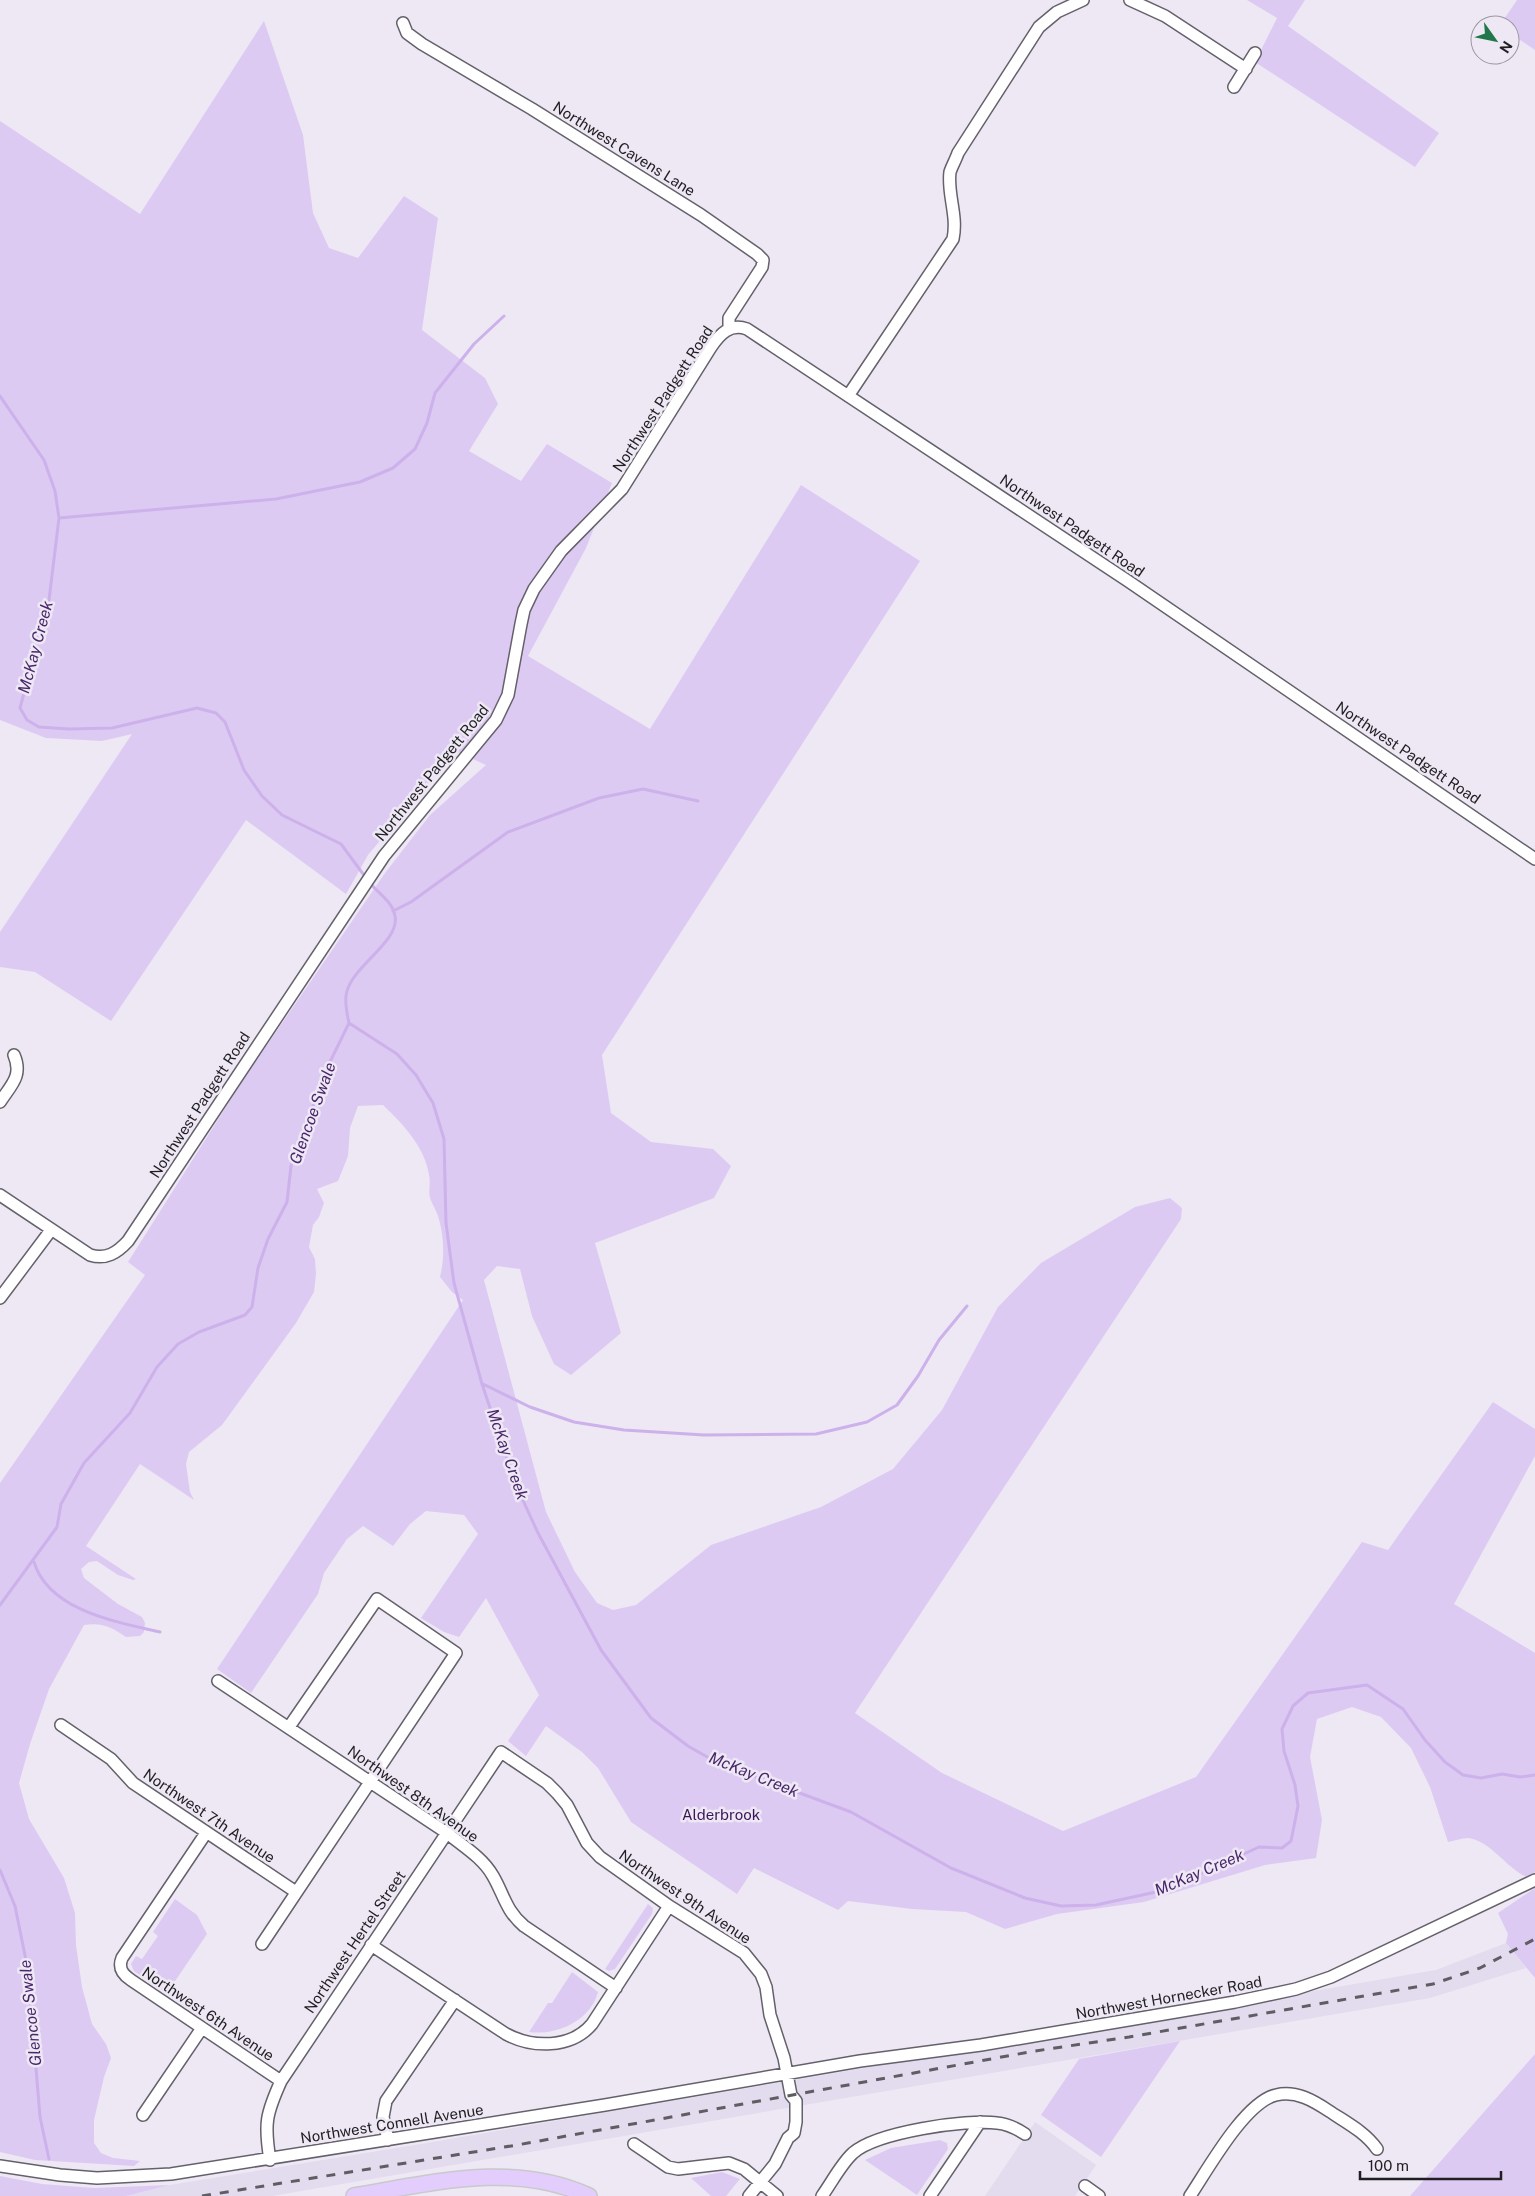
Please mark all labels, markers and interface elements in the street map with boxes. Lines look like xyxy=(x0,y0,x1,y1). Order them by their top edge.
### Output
north arrow xyxy=(1470,15,1520,65)
text: N xyxy=(1496,38,1516,56)
street label: Northwest Cavens Lane xyxy=(550,98,698,199)
street label: Northwest Padgett Road xyxy=(609,323,716,475)
street label: Northwest Padgett Road xyxy=(997,471,1148,580)
water label: McKay Creek xyxy=(14,598,57,695)
street label: Northwest Padgett Road xyxy=(1333,698,1484,807)
street label: Northwest Padgett Road xyxy=(371,701,492,844)
street label: Northwest Padgett Road xyxy=(146,1029,253,1181)
water label: Glencoe Swale xyxy=(285,1060,340,1167)
water label: McKay Creek xyxy=(483,1406,532,1503)
street label: Northwest 8th Avenue xyxy=(345,1742,482,1845)
water label: McKay Creek xyxy=(706,1748,802,1801)
street label: Northwest 7th Avenue xyxy=(140,1765,278,1866)
park label: Alderbrook xyxy=(682,1806,760,1823)
water label: McKay Creek xyxy=(1152,1845,1247,1900)
street label: Northwest 9th Avenue xyxy=(616,1846,754,1947)
street label: Northwest Hertel Street xyxy=(301,1867,409,2016)
water label: Glencoe Swale xyxy=(15,1959,46,2067)
street label: Northwest 6th Avenue xyxy=(139,1963,277,2064)
street label: Northwest Hornecker Road xyxy=(1074,1973,1263,2022)
street label: Northwest Connell Avenue xyxy=(299,2101,485,2146)
scale bar xyxy=(1360,2148,1501,2180)
text: 100 m xyxy=(1368,2157,1409,2174)

